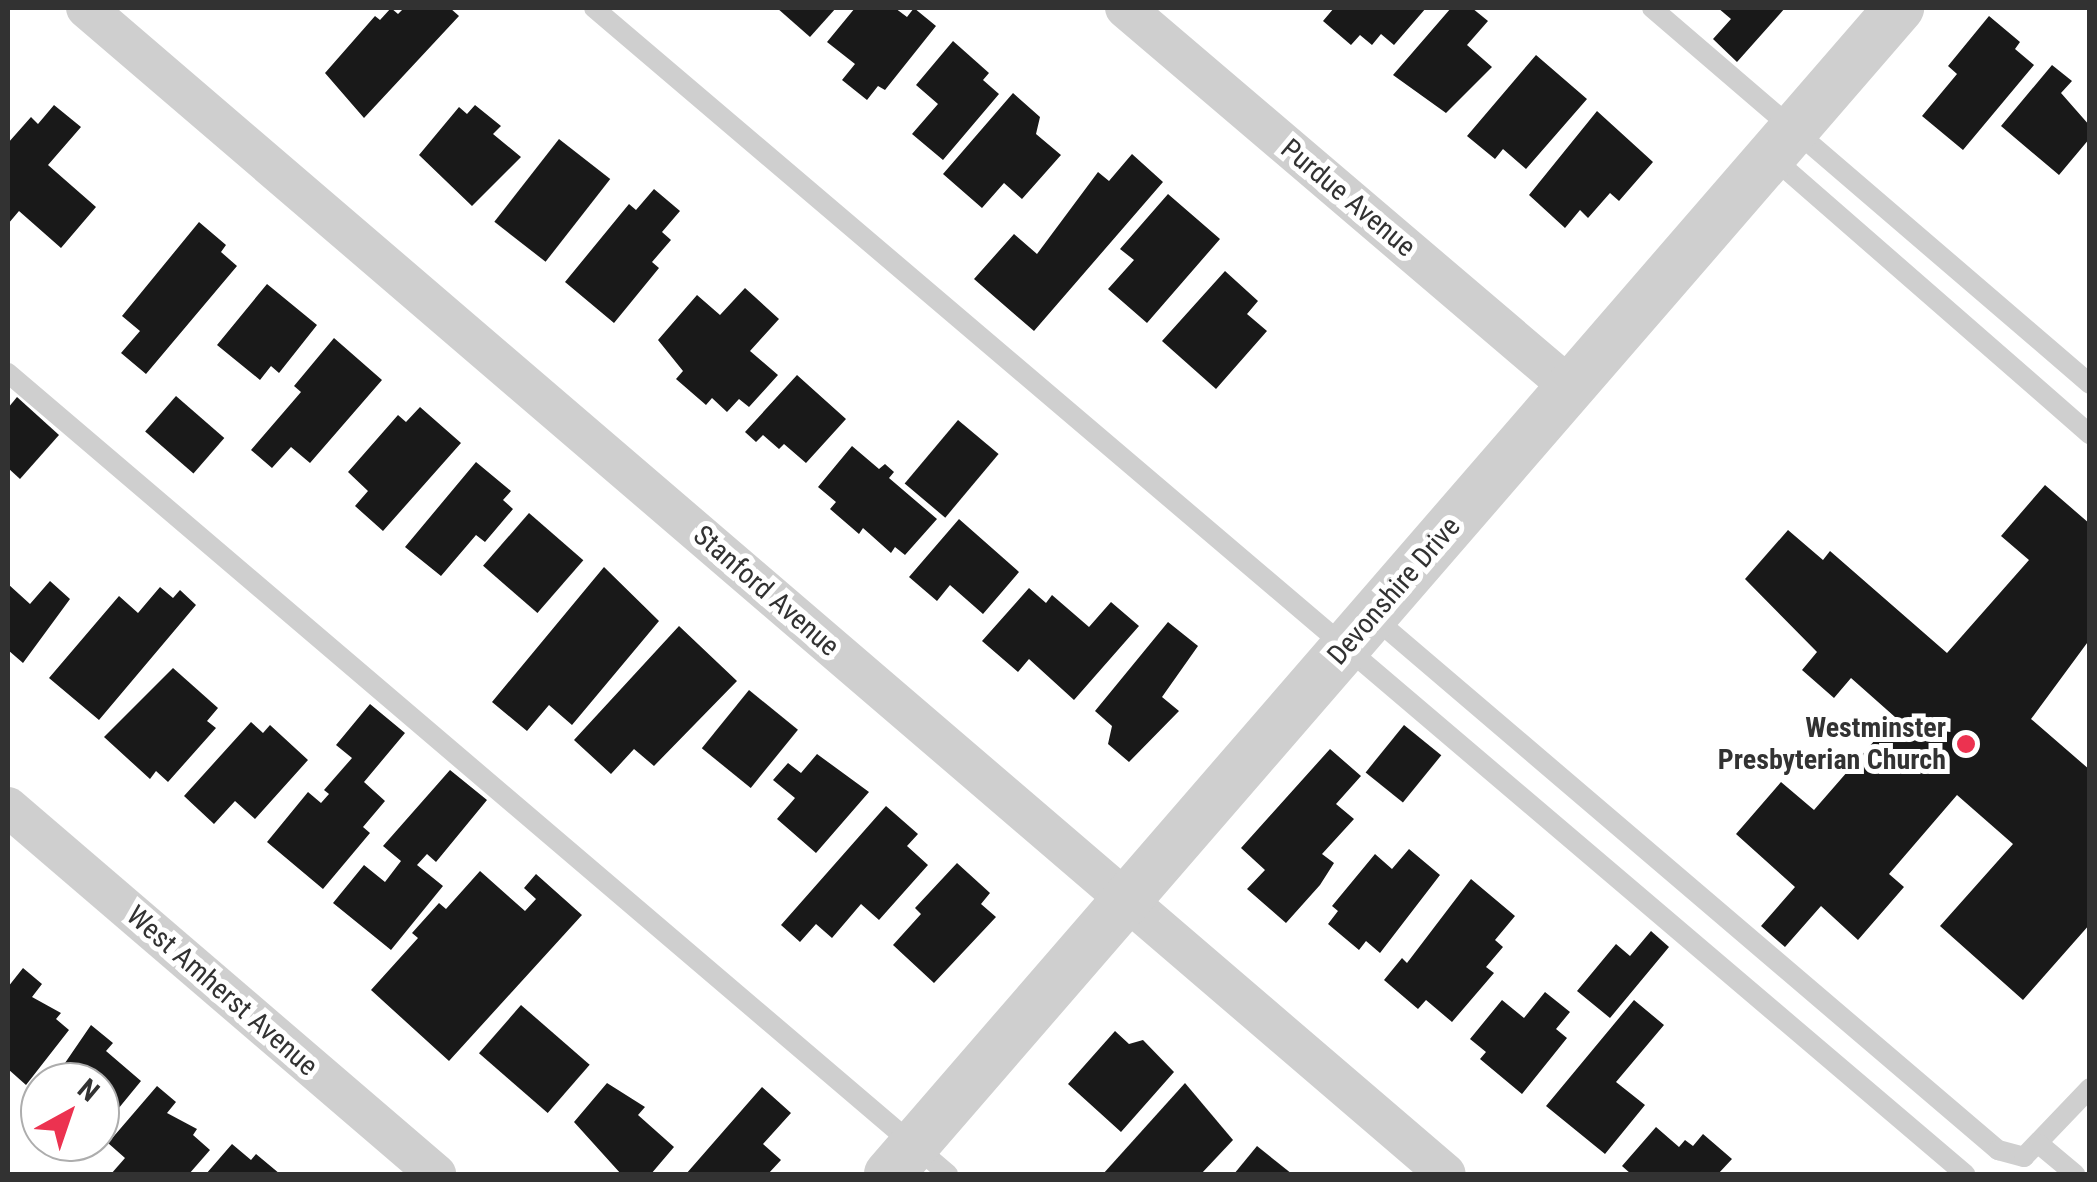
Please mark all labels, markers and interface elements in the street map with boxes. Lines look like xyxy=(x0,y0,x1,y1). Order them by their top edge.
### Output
street label: Purdue Avenue xyxy=(1274,132,1422,264)
street label: Devonshire Drive xyxy=(1321,510,1467,672)
street label: Stanford Avenue xyxy=(686,519,846,663)
place label: Westminster Presbyterian Church xyxy=(1718,711,1946,777)
marker: Westminster Presbyterian Church xyxy=(1955,733,1977,755)
street label: West Amherst Avenue xyxy=(120,899,324,1083)
north arrow xyxy=(20,1062,120,1162)
text: N xyxy=(71,1072,105,1108)

